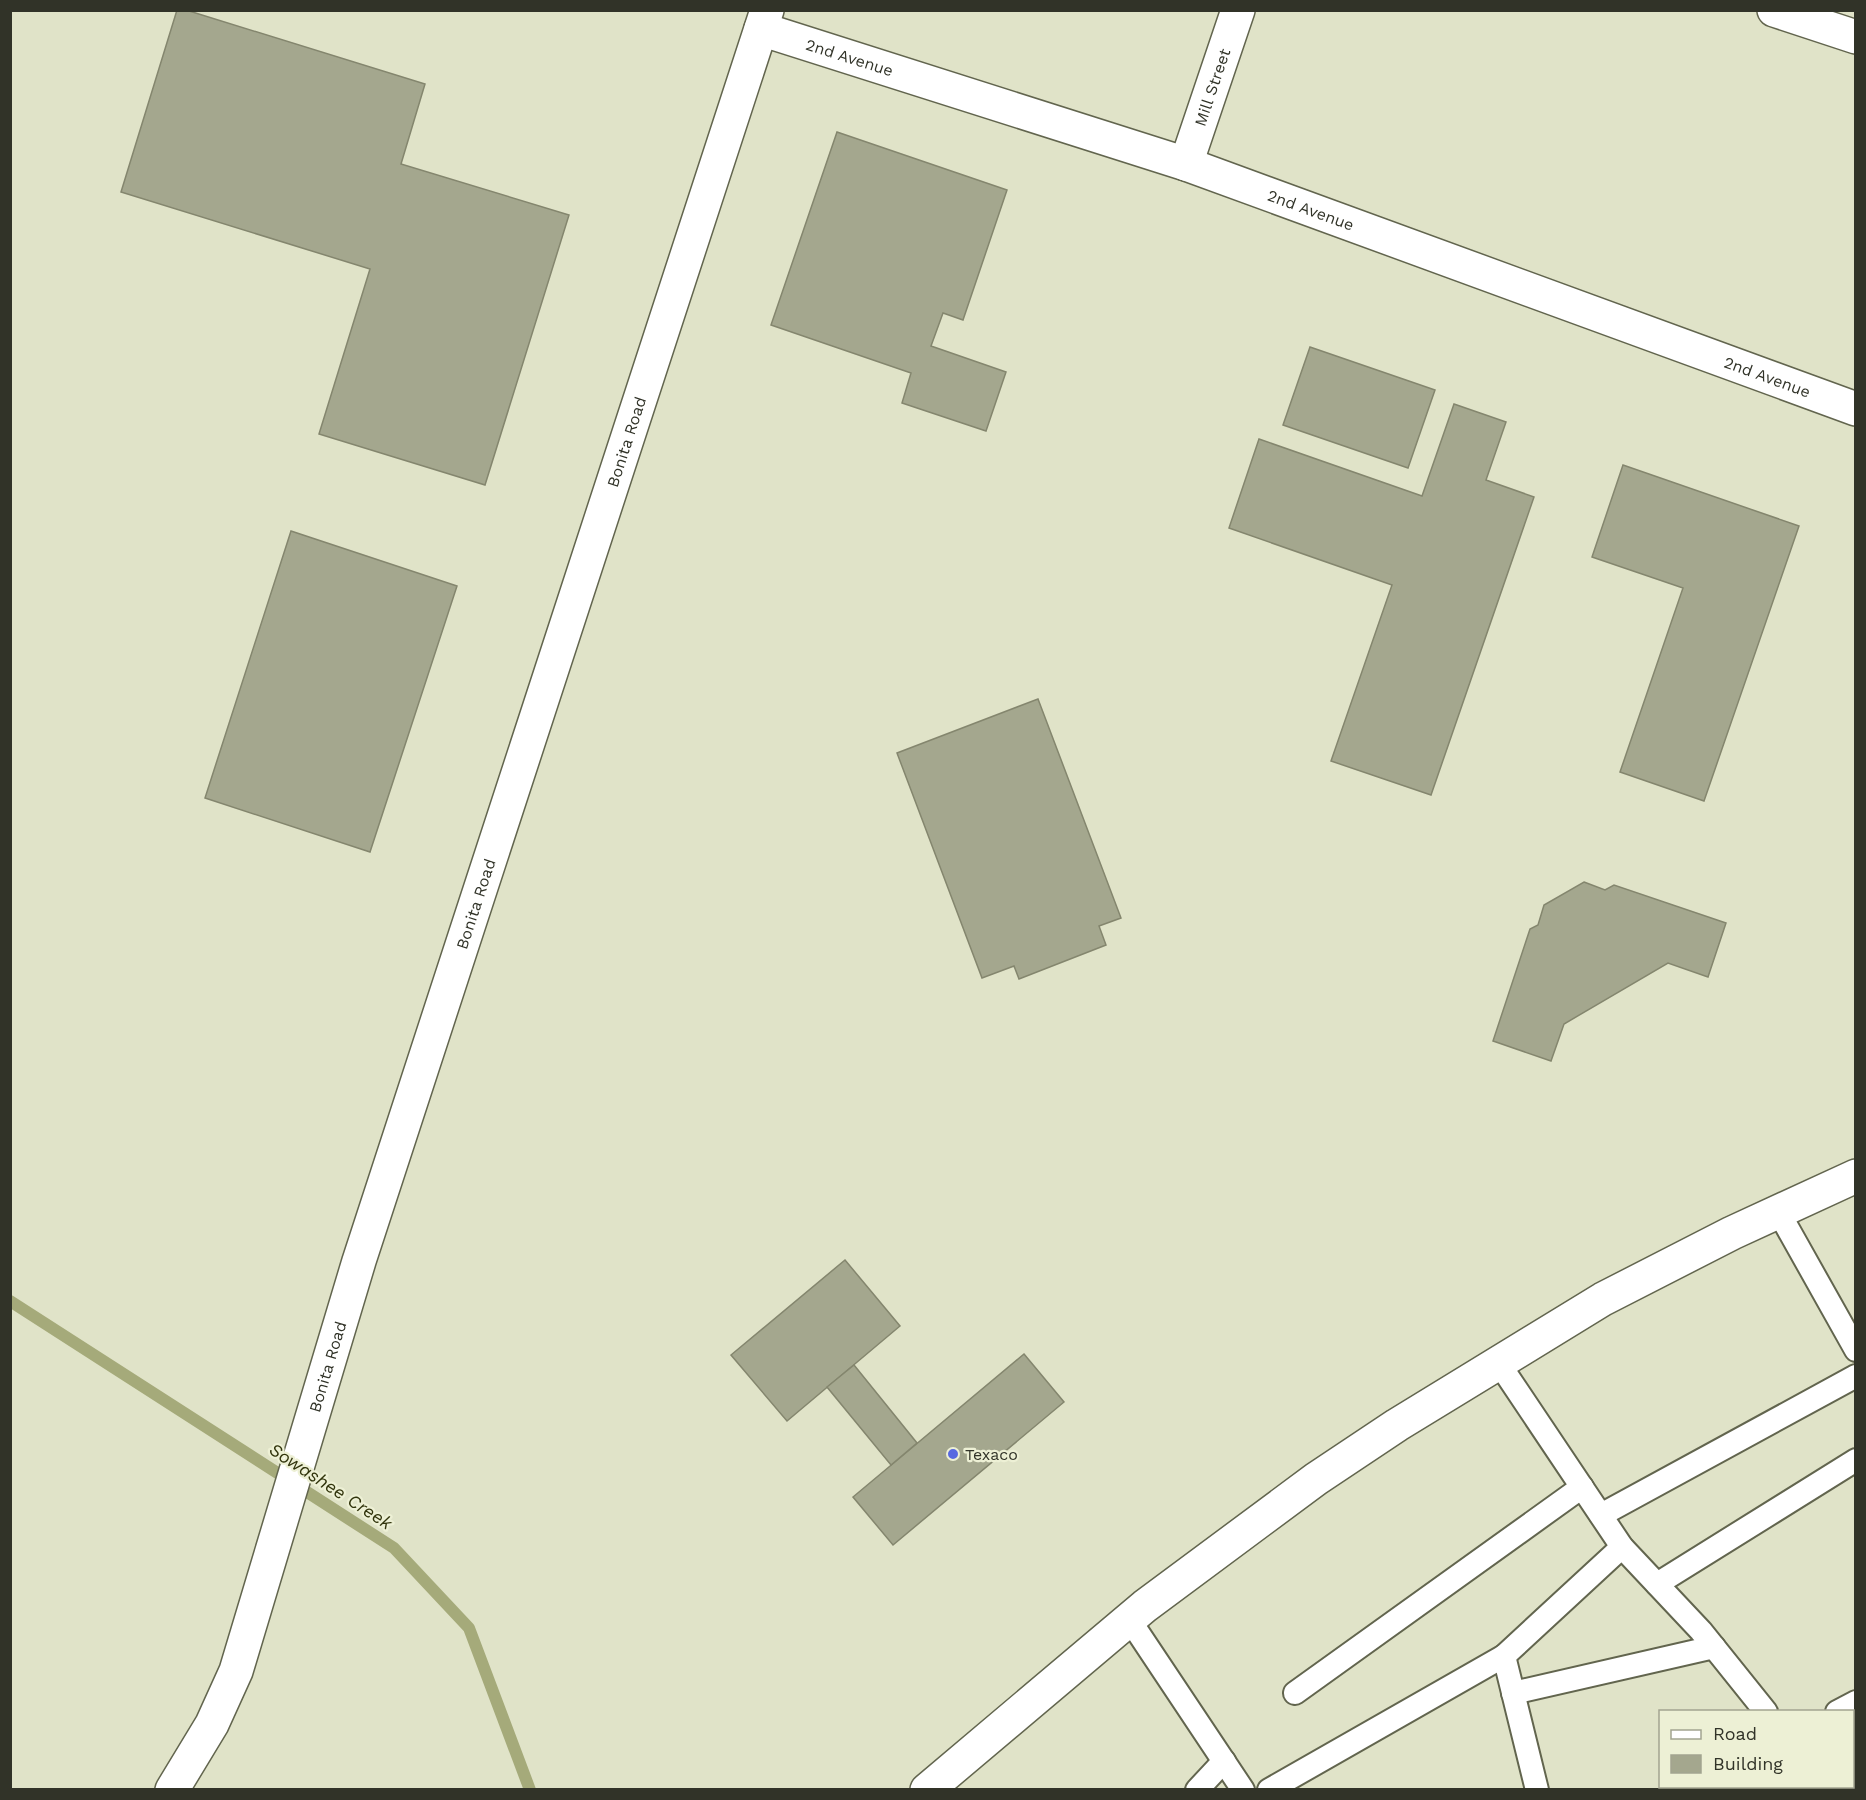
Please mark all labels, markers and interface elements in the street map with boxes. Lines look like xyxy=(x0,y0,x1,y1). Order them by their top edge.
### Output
street label: 2nd Avenue xyxy=(804,34,896,80)
street label: Mill Street xyxy=(1190,46,1234,129)
street label: 2nd Avenue xyxy=(1265,185,1357,234)
street label: 2nd Avenue xyxy=(1722,352,1813,401)
street label: Bonita Road xyxy=(603,394,650,490)
street label: Bonita Road xyxy=(452,856,499,952)
street label: Bonita Road xyxy=(305,1319,350,1415)
water label: Sowashee Creek xyxy=(265,1438,398,1534)
place label: Texaco xyxy=(965,1445,1018,1464)
marker: Texaco xyxy=(946,1447,960,1461)
legend xyxy=(1659,1710,1854,1788)
text: Road xyxy=(1713,1723,1757,1744)
text: Building xyxy=(1713,1753,1783,1774)

